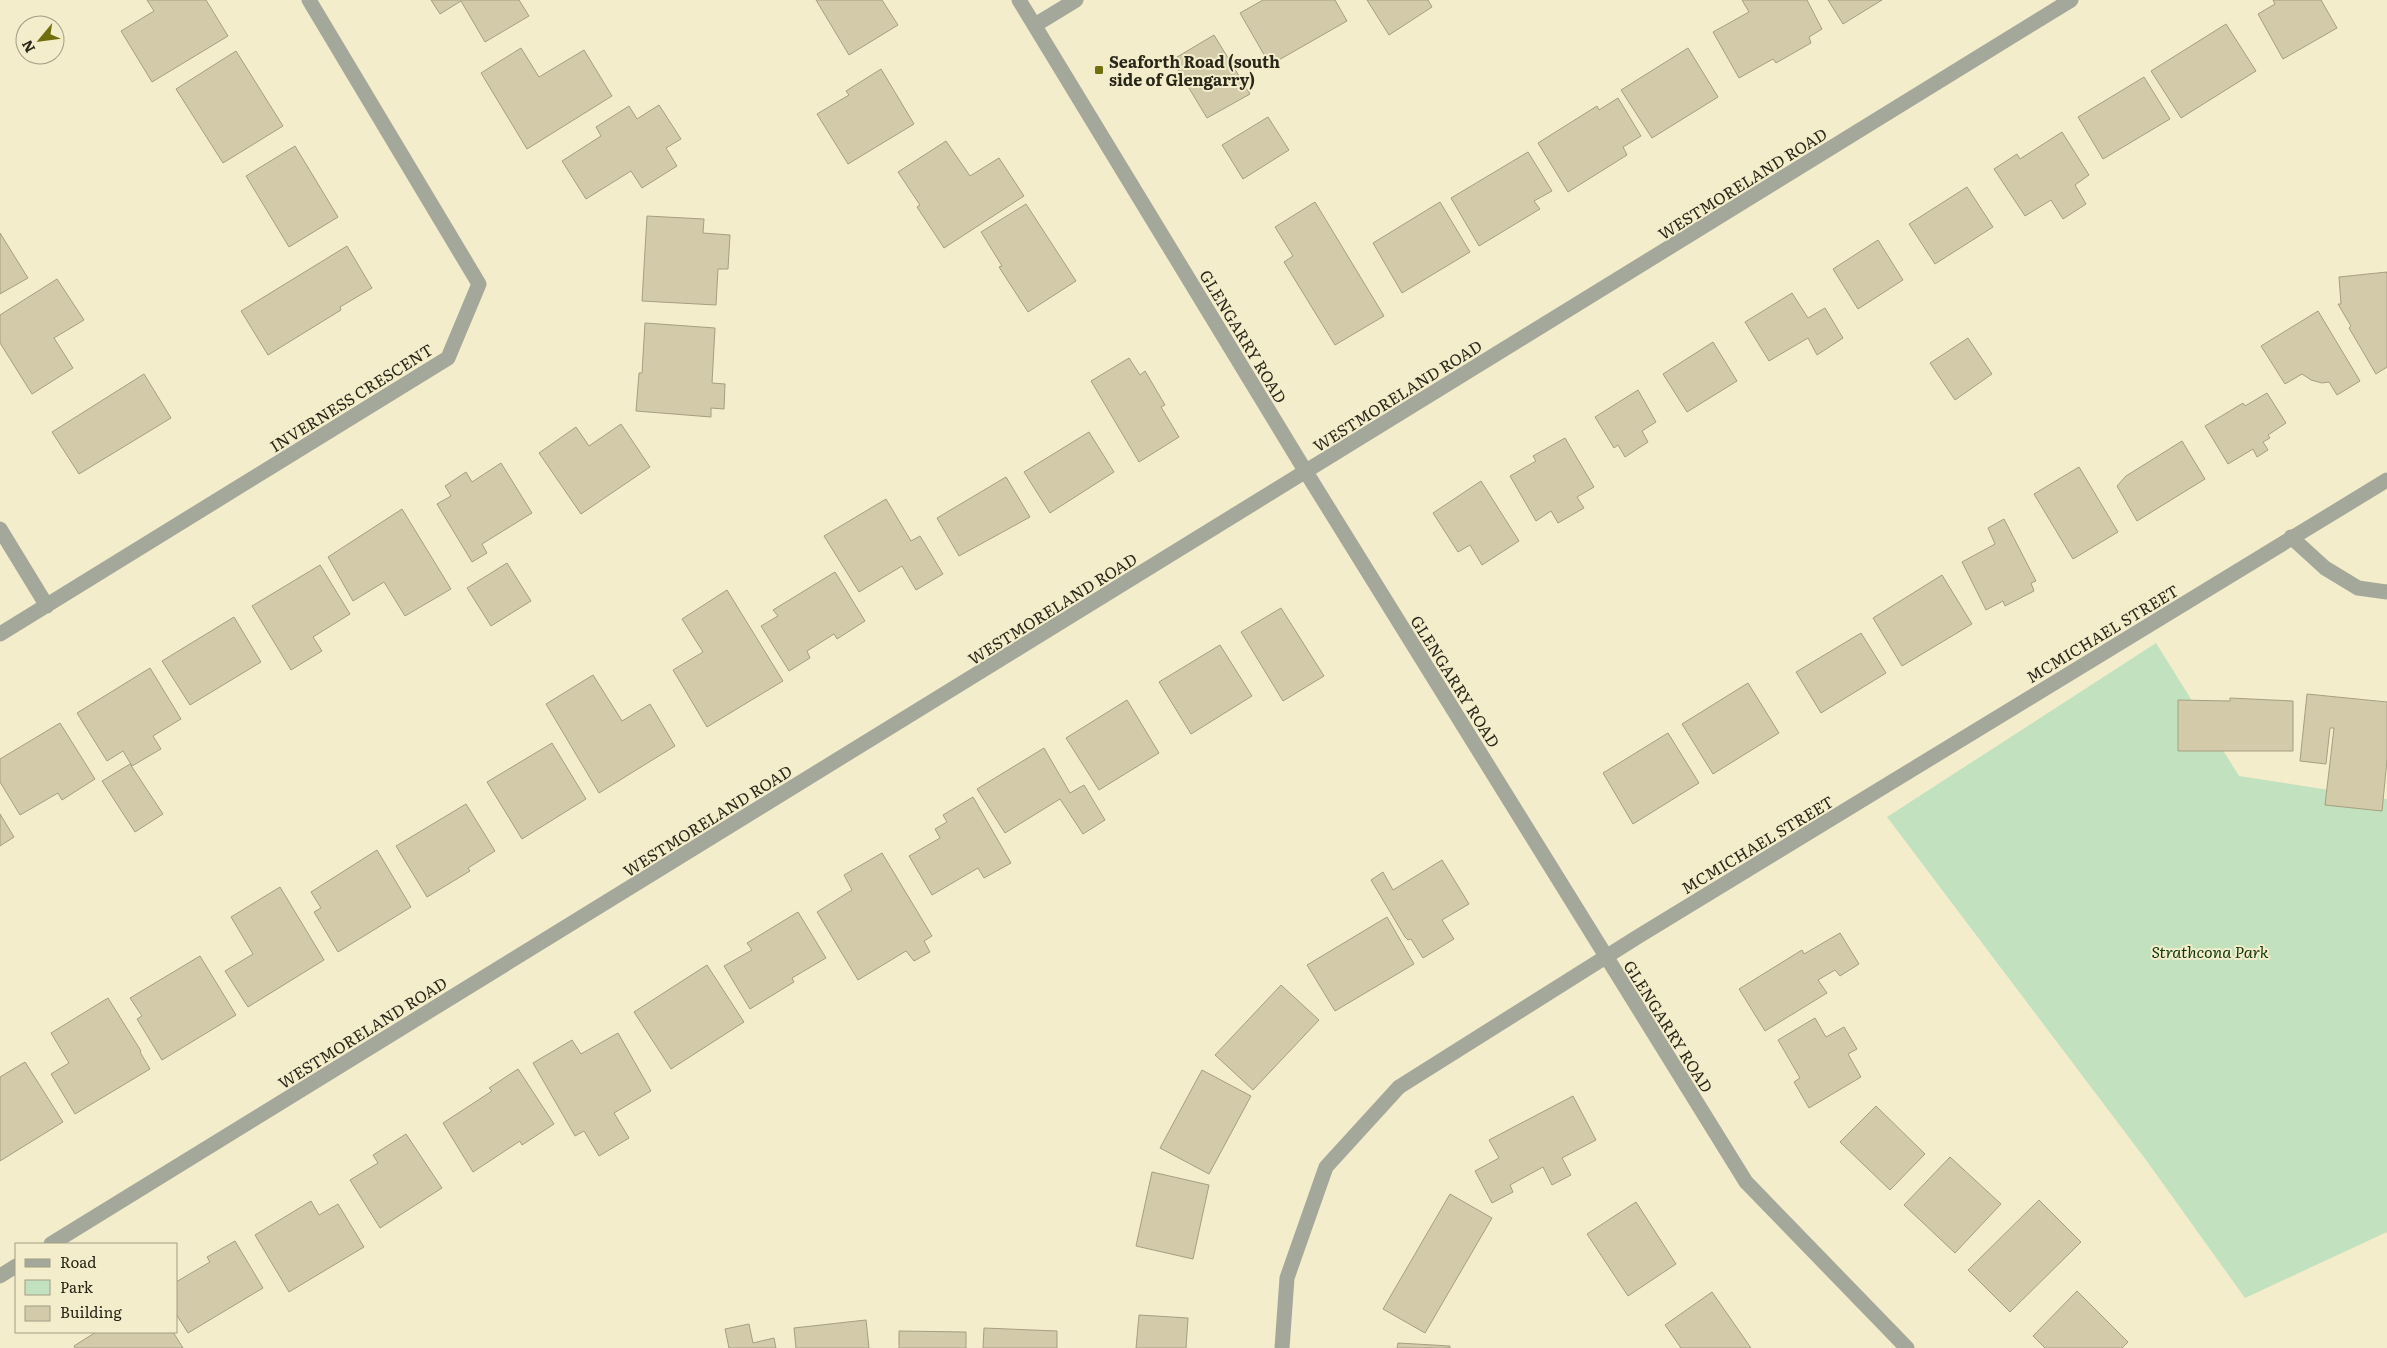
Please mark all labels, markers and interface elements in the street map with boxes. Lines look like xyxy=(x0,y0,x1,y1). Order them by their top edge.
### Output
north arrow xyxy=(15,15,65,65)
text: N xyxy=(16,37,39,57)
place label: Seaforth Road (south side of Glengarry) xyxy=(1109,49,1280,91)
marker: Seaforth Road (south side of Glengarry) xyxy=(1093,64,1105,76)
street label: WESTMORELAND ROAD xyxy=(1653,121,1831,245)
street label: GLENGARRY ROAD xyxy=(1195,265,1293,407)
street label: WESTMORELAND ROAD xyxy=(1308,333,1486,457)
street label: INVERNESS CRESCENT xyxy=(265,337,437,457)
street label: WESTMORELAND ROAD xyxy=(963,546,1141,670)
street label: MCMICHAEL STREET xyxy=(2021,578,2183,688)
street label: GLENGARRY ROAD xyxy=(1406,610,1506,752)
street label: WESTMORELAND ROAD xyxy=(618,758,796,882)
street label: MCMICHAEL STREET xyxy=(1676,789,1838,899)
park label: Strathcona Park xyxy=(2152,939,2269,963)
street label: GLENGARRY ROAD xyxy=(1619,955,1719,1097)
street label: WESTMORELAND ROAD xyxy=(273,970,451,1094)
legend xyxy=(15,1243,178,1333)
text: Road xyxy=(60,1250,96,1273)
text: Park xyxy=(60,1275,94,1298)
text: Building xyxy=(60,1300,122,1323)

